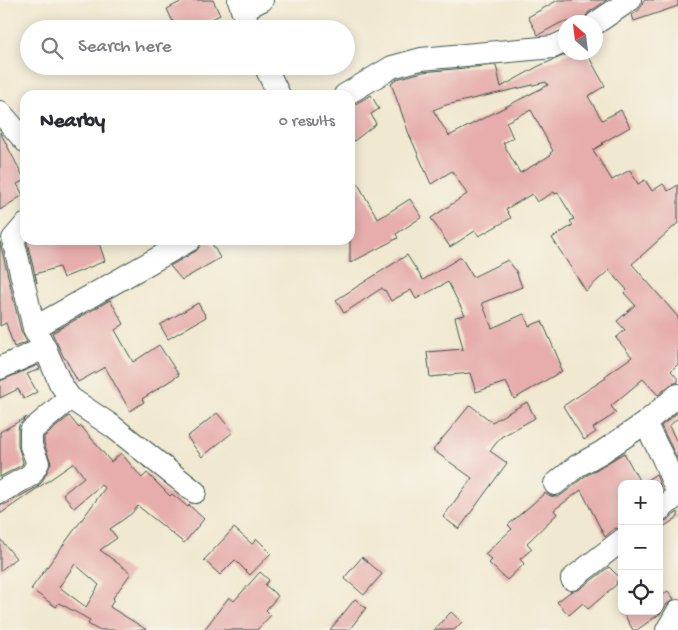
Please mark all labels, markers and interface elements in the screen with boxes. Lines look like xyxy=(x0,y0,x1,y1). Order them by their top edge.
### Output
north arrow xyxy=(558,15,603,60)
search box xyxy=(20,20,355,75)
icon: search xyxy=(38,34,66,62)
text: Search here xyxy=(78,36,172,59)
text: Nearby xyxy=(40,110,105,135)
text: 0 results xyxy=(279,113,335,132)
map controls xyxy=(618,480,663,615)
button: + xyxy=(618,480,663,525)
button: − xyxy=(618,525,663,570)
button: locate xyxy=(618,570,663,615)

